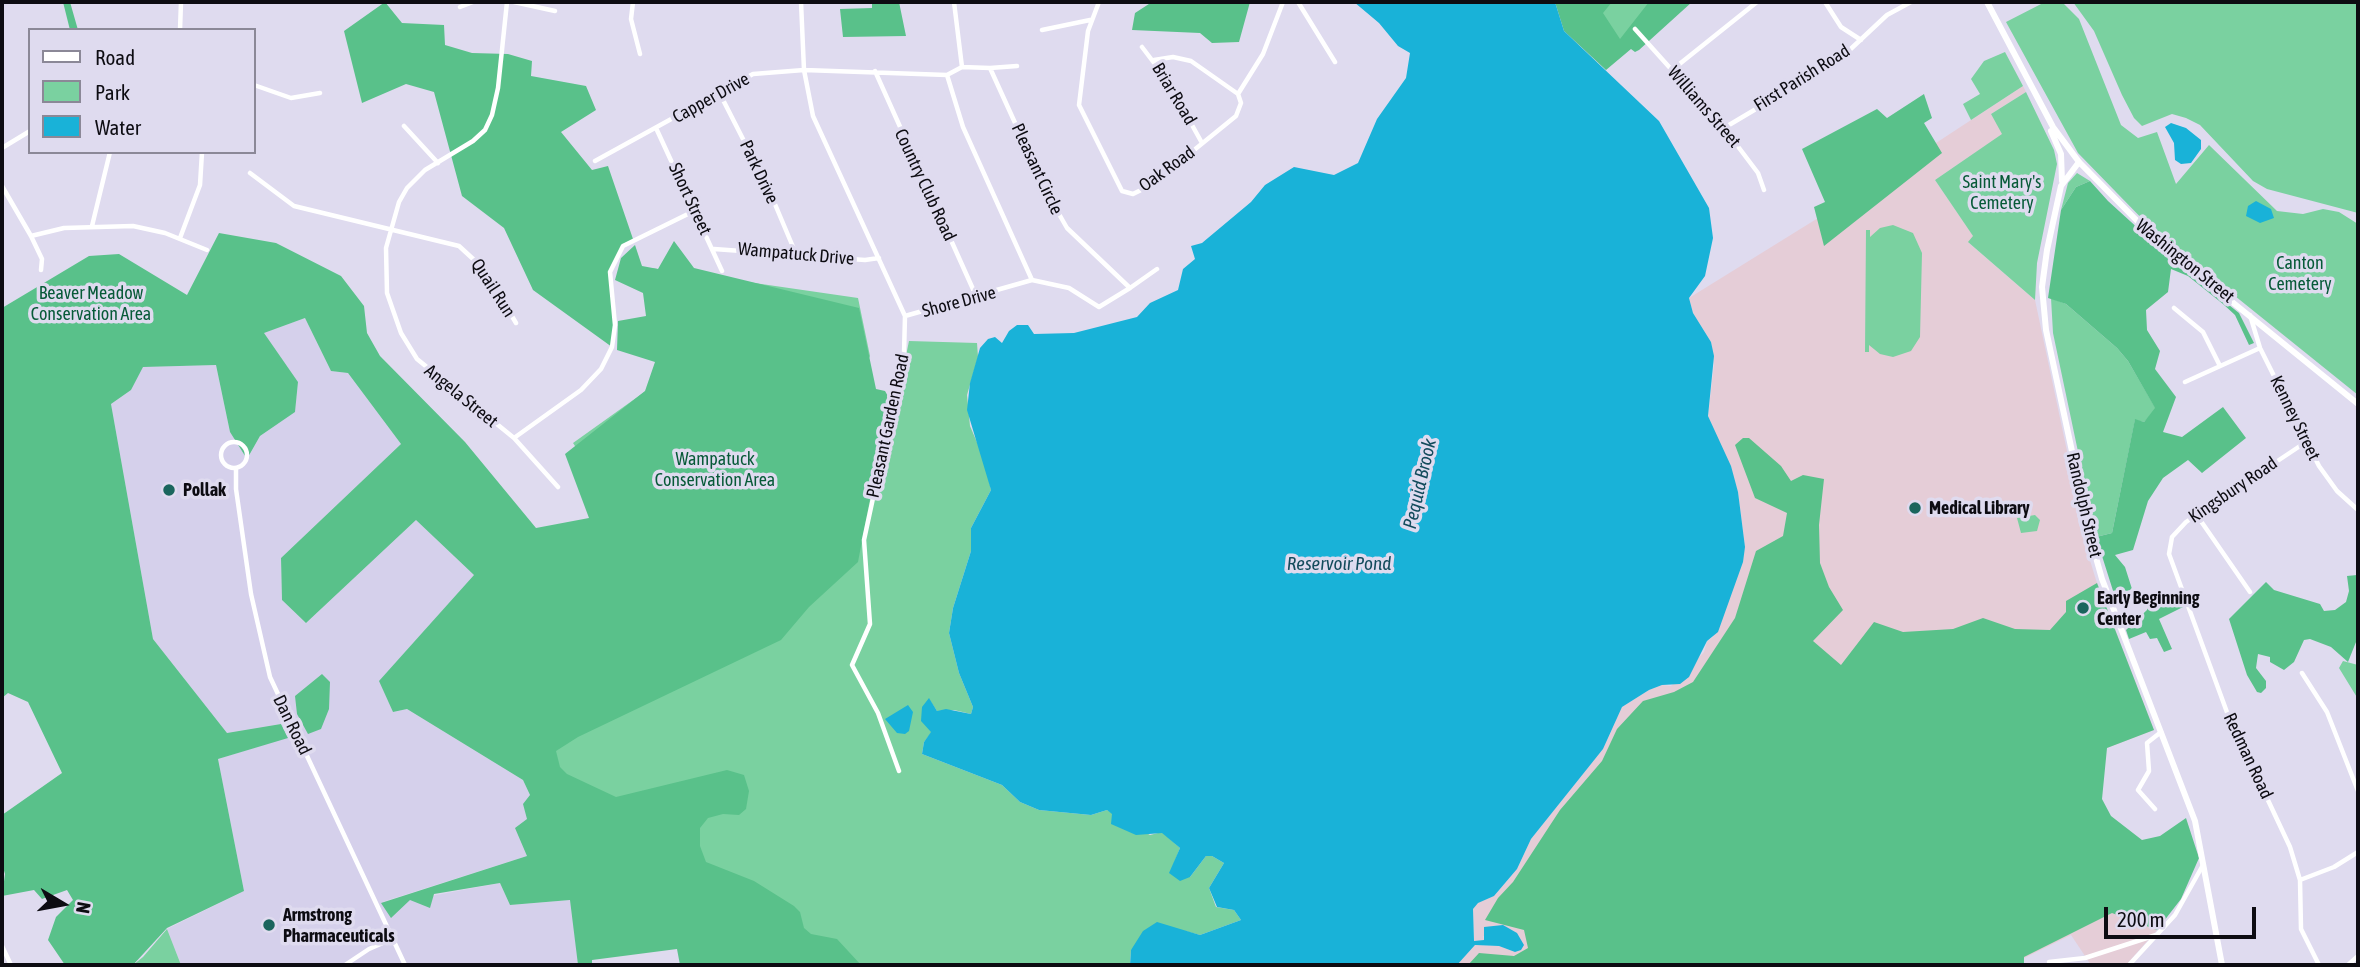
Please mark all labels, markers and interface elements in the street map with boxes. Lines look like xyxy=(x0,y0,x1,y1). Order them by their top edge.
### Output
legend xyxy=(28,28,256,154)
street label: First Parish Road xyxy=(1750,40,1854,116)
text: Road xyxy=(95,45,135,69)
street label: Briar Road xyxy=(1147,59,1201,129)
street label: Williams Street xyxy=(1663,62,1745,152)
street label: Capper Drive xyxy=(669,68,753,128)
text: Park xyxy=(95,80,130,104)
text: Water xyxy=(95,115,141,139)
street label: Pleasant Circle xyxy=(1006,120,1068,218)
street label: Country Club Road xyxy=(890,125,960,245)
street label: Park Drive xyxy=(735,137,783,207)
street label: Oak Road xyxy=(1135,142,1199,196)
street label: Short Street xyxy=(664,160,716,238)
park label: Saint Mary's Cemetery xyxy=(1963,171,2041,214)
street label: Washington Street xyxy=(2131,215,2239,307)
street label: Wampatuck Drive xyxy=(737,238,855,270)
park label: Canton Cemetery xyxy=(2268,252,2332,294)
street label: Quail Run xyxy=(466,255,520,321)
park label: Beaver Meadow Conservation Area xyxy=(31,282,151,324)
street label: Shore Drive xyxy=(920,282,998,322)
street label: Pleasant Garden Road xyxy=(862,352,914,500)
street label: Angela Street xyxy=(420,360,502,432)
street label: Kenney Street xyxy=(2265,372,2325,464)
water label: Pequid Brook xyxy=(1399,437,1441,531)
park label: Wampatuck Conservation Area xyxy=(655,448,775,490)
street label: Randolph Street xyxy=(2061,450,2107,560)
street label: Kingsbury Road xyxy=(2184,452,2282,528)
place label: Pollak xyxy=(183,479,226,501)
marker: Pollak xyxy=(161,482,177,498)
place label: Medical Library xyxy=(1929,497,2030,519)
marker: Medical Library xyxy=(1907,500,1923,516)
water label: Reservoir Pond xyxy=(1287,553,1391,575)
place label: Early Beginning Center xyxy=(2097,587,2199,630)
marker: Early Beginning Center xyxy=(2075,600,2091,616)
street label: Dan Road xyxy=(268,692,316,758)
street label: Redman Road xyxy=(2219,710,2277,802)
north arrow xyxy=(28,869,98,939)
scale bar xyxy=(2108,894,2260,938)
text: N xyxy=(72,900,95,915)
place label: Armstrong Pharmaceuticals xyxy=(283,904,395,946)
text: 200 m xyxy=(2117,907,2165,931)
marker: Armstrong Pharmaceuticals xyxy=(261,917,277,933)

